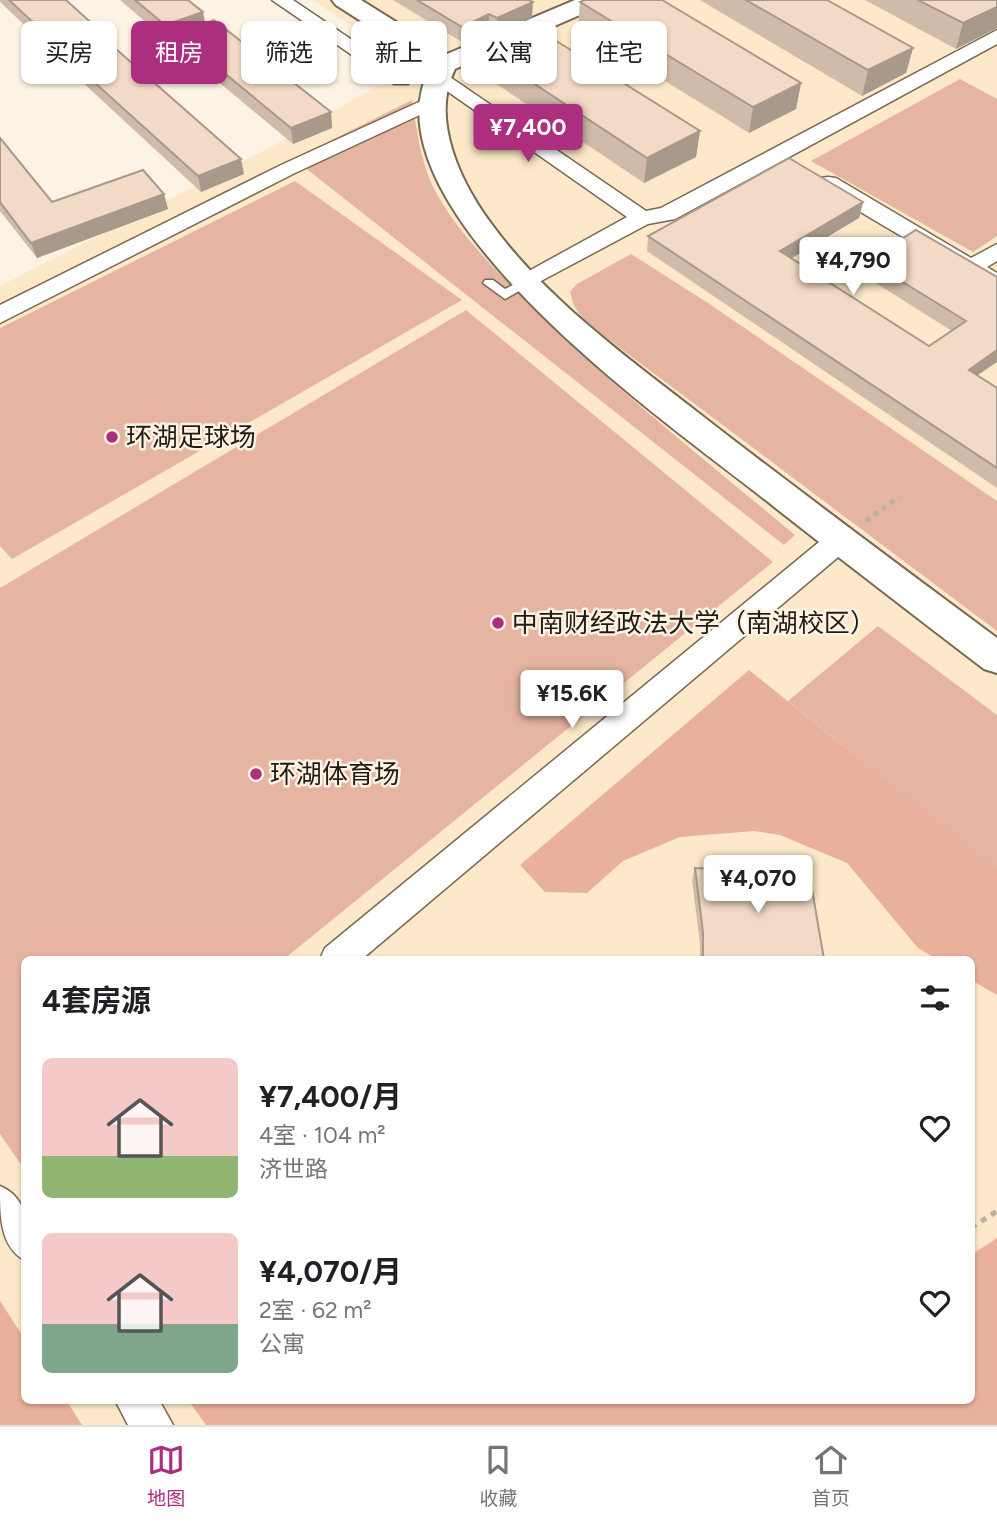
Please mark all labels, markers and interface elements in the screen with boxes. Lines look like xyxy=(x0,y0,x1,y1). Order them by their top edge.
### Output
chip: 买房 xyxy=(21,21,117,84)
chip: 租房 xyxy=(131,21,227,84)
chip: 筛选 xyxy=(241,21,337,84)
chip: 新上 xyxy=(351,21,447,84)
chip: 公寓 xyxy=(461,21,557,84)
chip: 住宅 xyxy=(571,21,667,84)
pin: ¥7,400 xyxy=(471,104,585,164)
text: ¥7,400 xyxy=(490,113,566,141)
pin: ¥4,790 xyxy=(796,238,910,297)
text: ¥4,790 xyxy=(815,246,891,274)
place label: 环湖足球场 xyxy=(126,421,256,453)
marker: 环湖足球场 xyxy=(104,429,120,445)
place label: 中南财经政法大学（南湖校区） xyxy=(512,607,876,639)
marker: 中南财经政法大学（南湖校区） xyxy=(490,615,506,631)
pin: ¥15.6K xyxy=(515,670,629,730)
text: ¥15.6K xyxy=(536,679,608,707)
place label: 环湖体育场 xyxy=(270,758,400,790)
marker: 环湖体育场 xyxy=(248,766,264,782)
pin: ¥4,070 xyxy=(701,856,815,915)
text: ¥4,070 xyxy=(720,864,796,892)
icon: filters xyxy=(916,979,954,1017)
text: 4套房源 xyxy=(42,982,151,1019)
text: ¥7,400/月 xyxy=(259,1078,402,1115)
icon: home xyxy=(98,1086,182,1170)
icon: heart xyxy=(916,1109,954,1147)
text: 4室 · 104 m² xyxy=(259,1121,386,1149)
text: 济世路 xyxy=(259,1155,328,1183)
text: ¥4,070/月 xyxy=(259,1253,402,1290)
icon: home xyxy=(98,1261,182,1345)
icon: heart xyxy=(916,1284,954,1322)
text: 2室 · 62 m² xyxy=(259,1296,372,1324)
text: 公寓 xyxy=(259,1330,305,1358)
tab: 地图 xyxy=(147,1441,185,1510)
tab: 收藏 xyxy=(479,1441,518,1510)
tab: 首页 xyxy=(812,1441,850,1510)

